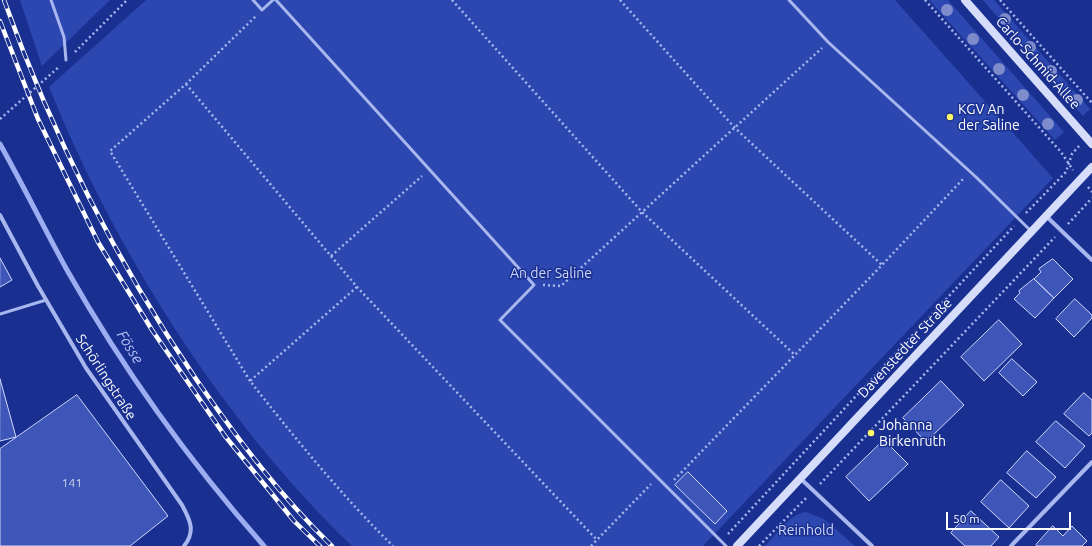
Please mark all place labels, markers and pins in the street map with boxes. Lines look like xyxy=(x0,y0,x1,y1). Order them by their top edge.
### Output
place label: KGV An der Saline xyxy=(958,101,1020,134)
marker: KGV An der Saline xyxy=(945,112,955,122)
place label: Johanna Birkenruth xyxy=(879,417,946,450)
marker: Johanna Birkenruth xyxy=(866,428,876,438)

